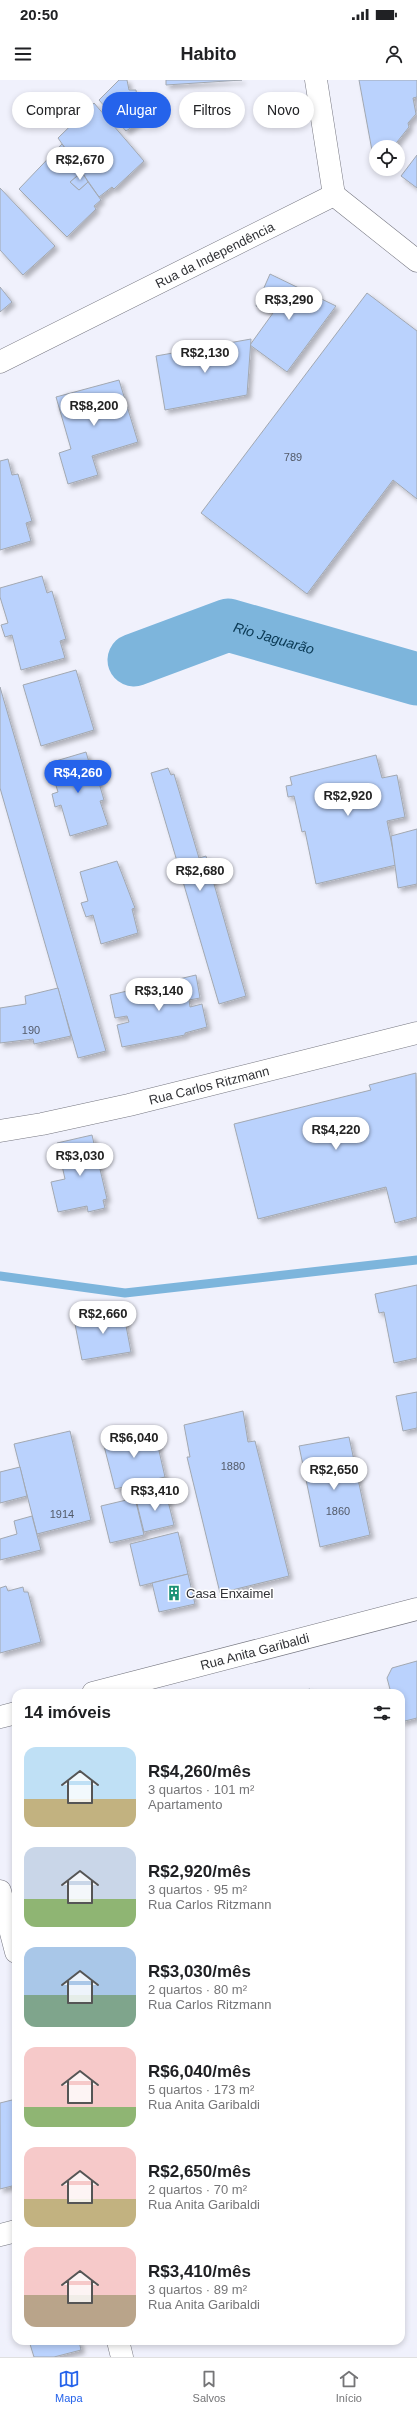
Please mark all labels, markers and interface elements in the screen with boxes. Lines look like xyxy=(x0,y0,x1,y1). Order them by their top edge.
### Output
text: 20:50 xyxy=(20,6,58,23)
icon: menu xyxy=(12,43,34,65)
icon: person xyxy=(383,43,405,65)
text: Habito xyxy=(181,44,237,64)
chip: Comprar xyxy=(12,92,94,128)
chip: Alugar xyxy=(102,92,171,128)
chip: Filtros xyxy=(179,92,245,128)
chip: Novo xyxy=(253,92,314,128)
map controls xyxy=(369,140,405,176)
button: locate xyxy=(369,140,405,176)
pin: R$2,670 xyxy=(43,147,117,181)
text: R$2,670 xyxy=(55,152,105,167)
street label: Rua da Independência xyxy=(153,218,277,291)
pin: R$3,290 xyxy=(252,287,326,321)
text: R$3,290 xyxy=(264,292,314,307)
pin: R$2,130 xyxy=(168,340,242,374)
text: R$2,130 xyxy=(180,345,230,360)
pin: R$8,200 xyxy=(57,393,131,427)
text: R$8,200 xyxy=(69,398,119,413)
house number: 789 xyxy=(284,451,302,463)
water label: Rio Jaguarão xyxy=(232,619,316,657)
pin: R$4,260 xyxy=(41,760,115,794)
text: R$4,260 xyxy=(53,765,103,780)
pin: R$2,920 xyxy=(311,783,385,817)
text: R$2,920 xyxy=(323,788,373,803)
pin: R$2,680 xyxy=(163,858,237,892)
text: R$2,680 xyxy=(175,863,225,878)
pin: R$3,140 xyxy=(122,978,196,1012)
text: R$3,140 xyxy=(134,983,184,998)
house number: 190 xyxy=(22,1024,40,1036)
street label: Rua Carlos Ritzmann xyxy=(147,1063,271,1107)
pin: R$4,220 xyxy=(299,1117,373,1151)
text: R$4,220 xyxy=(311,1122,361,1137)
pin: R$3,030 xyxy=(43,1143,117,1177)
text: R$3,030 xyxy=(55,1148,105,1163)
pin: R$2,660 xyxy=(66,1301,140,1335)
text: R$2,660 xyxy=(78,1306,128,1321)
pin: R$6,040 xyxy=(97,1425,171,1459)
text: R$6,040 xyxy=(109,1430,159,1445)
pin: R$2,650 xyxy=(297,1457,371,1491)
house number: 1880 xyxy=(221,1460,245,1472)
text: R$2,650 xyxy=(309,1462,359,1477)
pin: R$3,410 xyxy=(118,1478,192,1512)
text: R$3,410 xyxy=(130,1483,180,1498)
house number: 1860 xyxy=(326,1505,350,1517)
house number: 1914 xyxy=(50,1508,74,1520)
building icon: Casa Enxaimel xyxy=(165,1584,183,1602)
place label: Casa Enxaimel xyxy=(186,1586,274,1601)
street label: Rua Anita Garibaldi xyxy=(199,1630,311,1672)
icon: filters xyxy=(371,1702,393,1724)
text: 14 imóveis xyxy=(24,1703,111,1722)
text: R$4,260/mês xyxy=(148,1762,251,1781)
icon: home xyxy=(56,1763,104,1811)
text: 3 quartos · 101 m² xyxy=(148,1782,254,1797)
text: Apartamento xyxy=(148,1797,222,1812)
text: R$2,920/mês xyxy=(148,1862,251,1881)
icon: home xyxy=(56,1863,104,1911)
text: 3 quartos · 95 m² xyxy=(148,1882,247,1897)
text: Rua Carlos Ritzmann xyxy=(148,1897,272,1912)
text: R$3,030/mês xyxy=(148,1962,251,1981)
icon: home xyxy=(56,1963,104,2011)
text: 2 quartos · 80 m² xyxy=(148,1982,247,1997)
text: Rua Carlos Ritzmann xyxy=(148,1997,272,2012)
text: R$6,040/mês xyxy=(148,2062,251,2081)
icon: home xyxy=(56,2063,104,2111)
text: 5 quartos · 173 m² xyxy=(148,2082,254,2097)
text: Rua Anita Garibaldi xyxy=(148,2097,260,2112)
text: R$2,650/mês xyxy=(148,2162,251,2181)
icon: home xyxy=(56,2163,104,2211)
text: 2 quartos · 70 m² xyxy=(148,2182,247,2197)
text: Rua Anita Garibaldi xyxy=(148,2197,260,2212)
text: R$3,410/mês xyxy=(148,2262,251,2281)
icon: home xyxy=(56,2263,104,2311)
text: 3 quartos · 89 m² xyxy=(148,2282,247,2297)
text: Rua Anita Garibaldi xyxy=(148,2297,260,2312)
tab: Mapa xyxy=(55,2368,83,2404)
tab: Salvos xyxy=(193,2368,226,2404)
tab: Início xyxy=(336,2368,362,2404)

